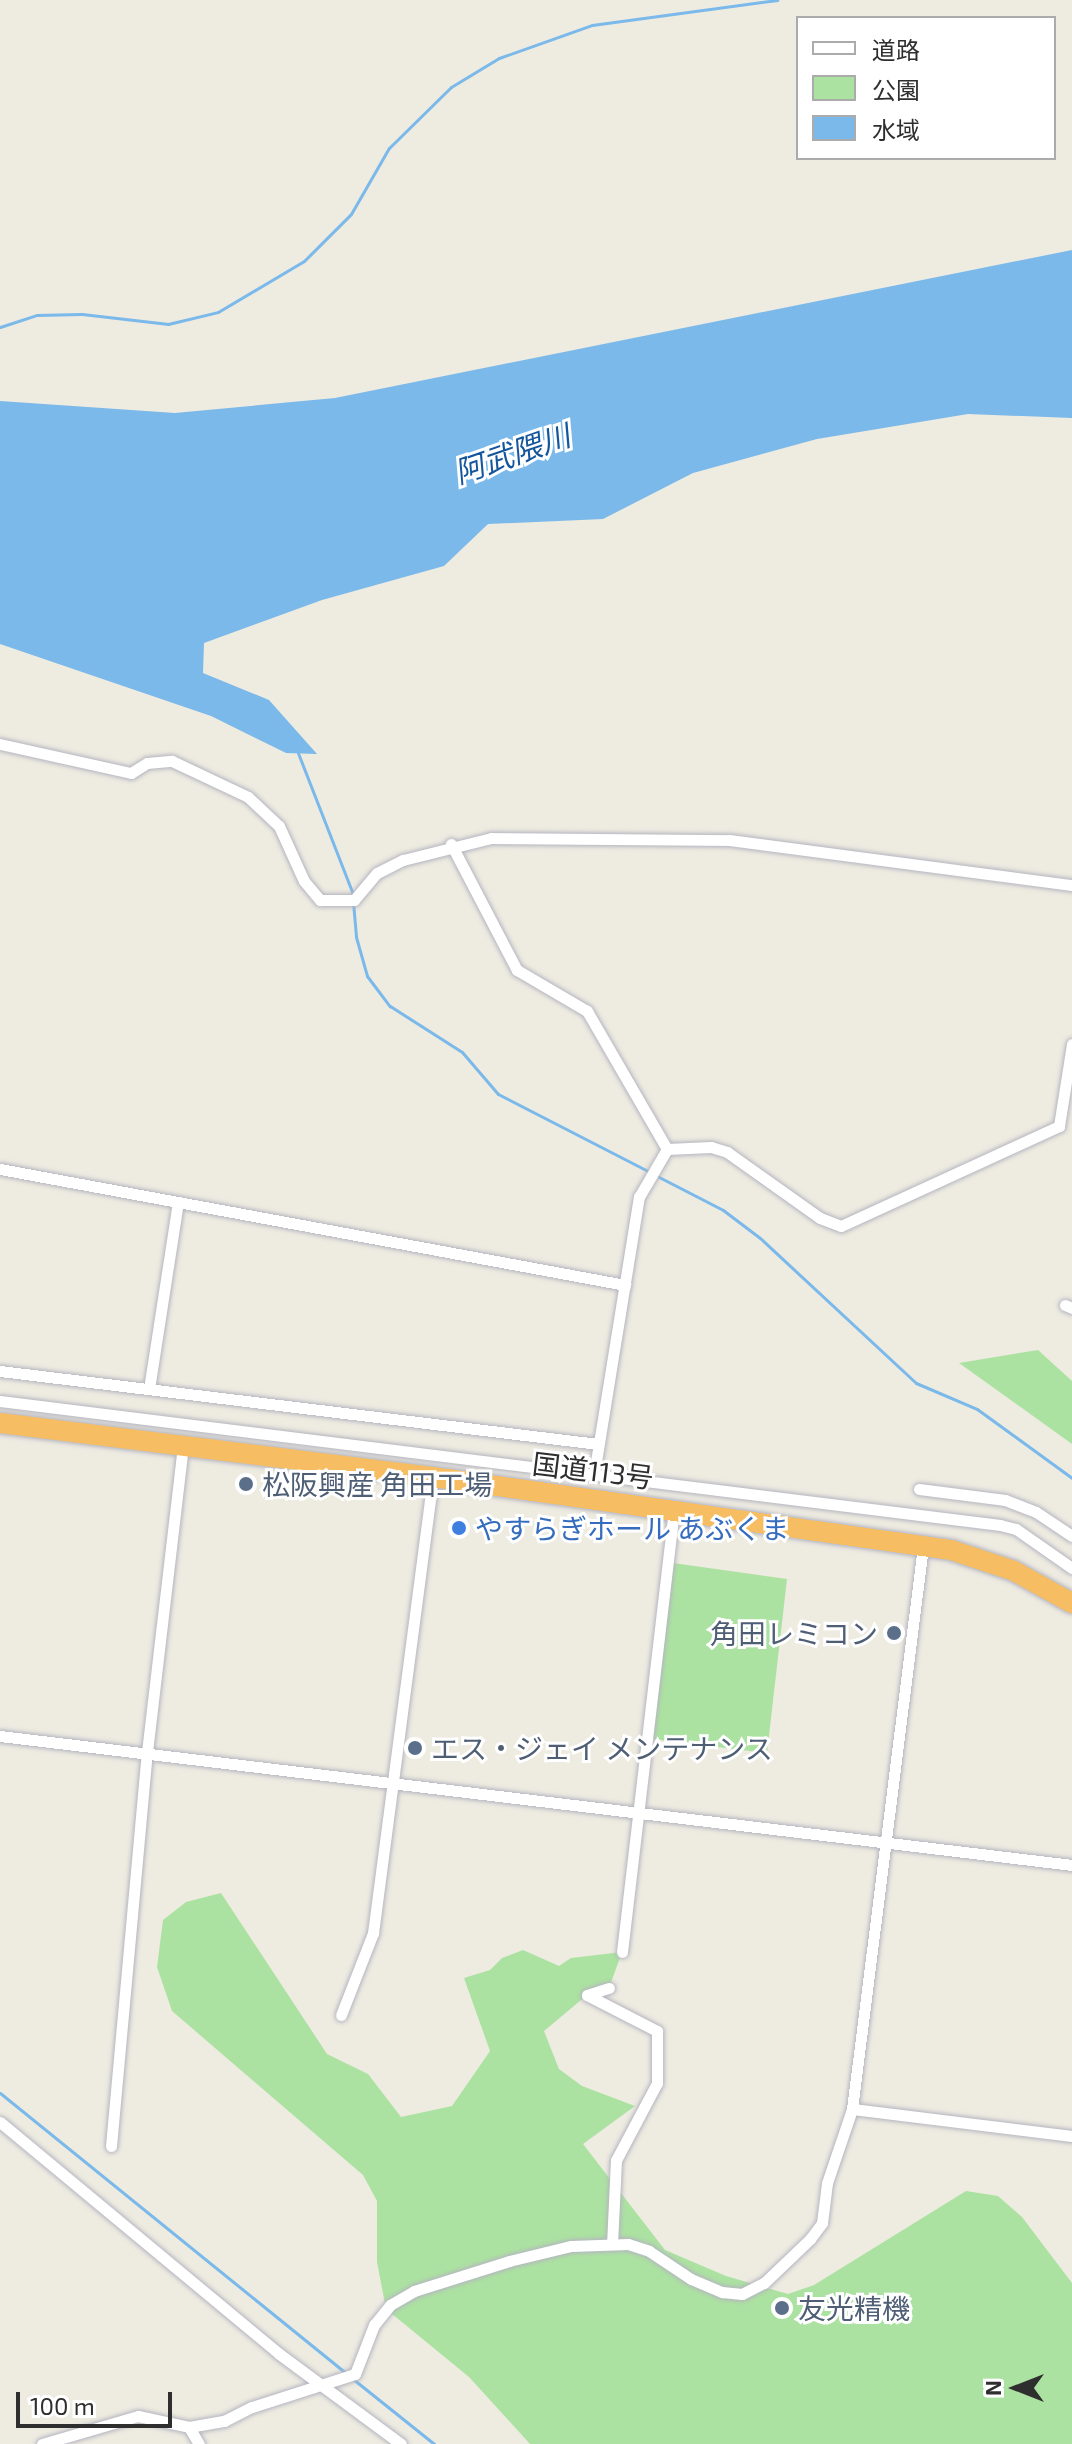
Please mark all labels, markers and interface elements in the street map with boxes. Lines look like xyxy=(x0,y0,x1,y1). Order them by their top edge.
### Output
legend xyxy=(796,16,1056,160)
text: 道路 xyxy=(872,35,920,64)
text: 公園 xyxy=(872,75,920,104)
text: 水域 xyxy=(872,115,920,144)
water label: 阿武隈川 xyxy=(449,416,575,490)
street label: 国道113号 xyxy=(530,1446,656,1494)
place label: 松阪興産 角田工場 xyxy=(262,1467,492,1501)
marker: 松阪興産 角田工場 xyxy=(237,1475,255,1493)
place label: やすらぎホール あぶくま xyxy=(475,1511,789,1545)
marker: やすらぎホール あぶくま xyxy=(450,1519,468,1537)
place label: 角田レミコン xyxy=(710,1616,878,1650)
marker: 角田レミコン xyxy=(885,1624,903,1642)
place label: エス・ジェイ メンテナンス xyxy=(431,1731,773,1765)
marker: エス・ジェイ メンテナンス xyxy=(406,1739,424,1757)
place label: 友光精機 xyxy=(798,2291,910,2325)
marker: 友光精機 xyxy=(773,2299,791,2317)
north arrow xyxy=(976,2348,1056,2428)
scale bar xyxy=(20,2376,176,2426)
text: N xyxy=(979,2380,1005,2396)
text: 100 m xyxy=(30,2391,95,2420)

